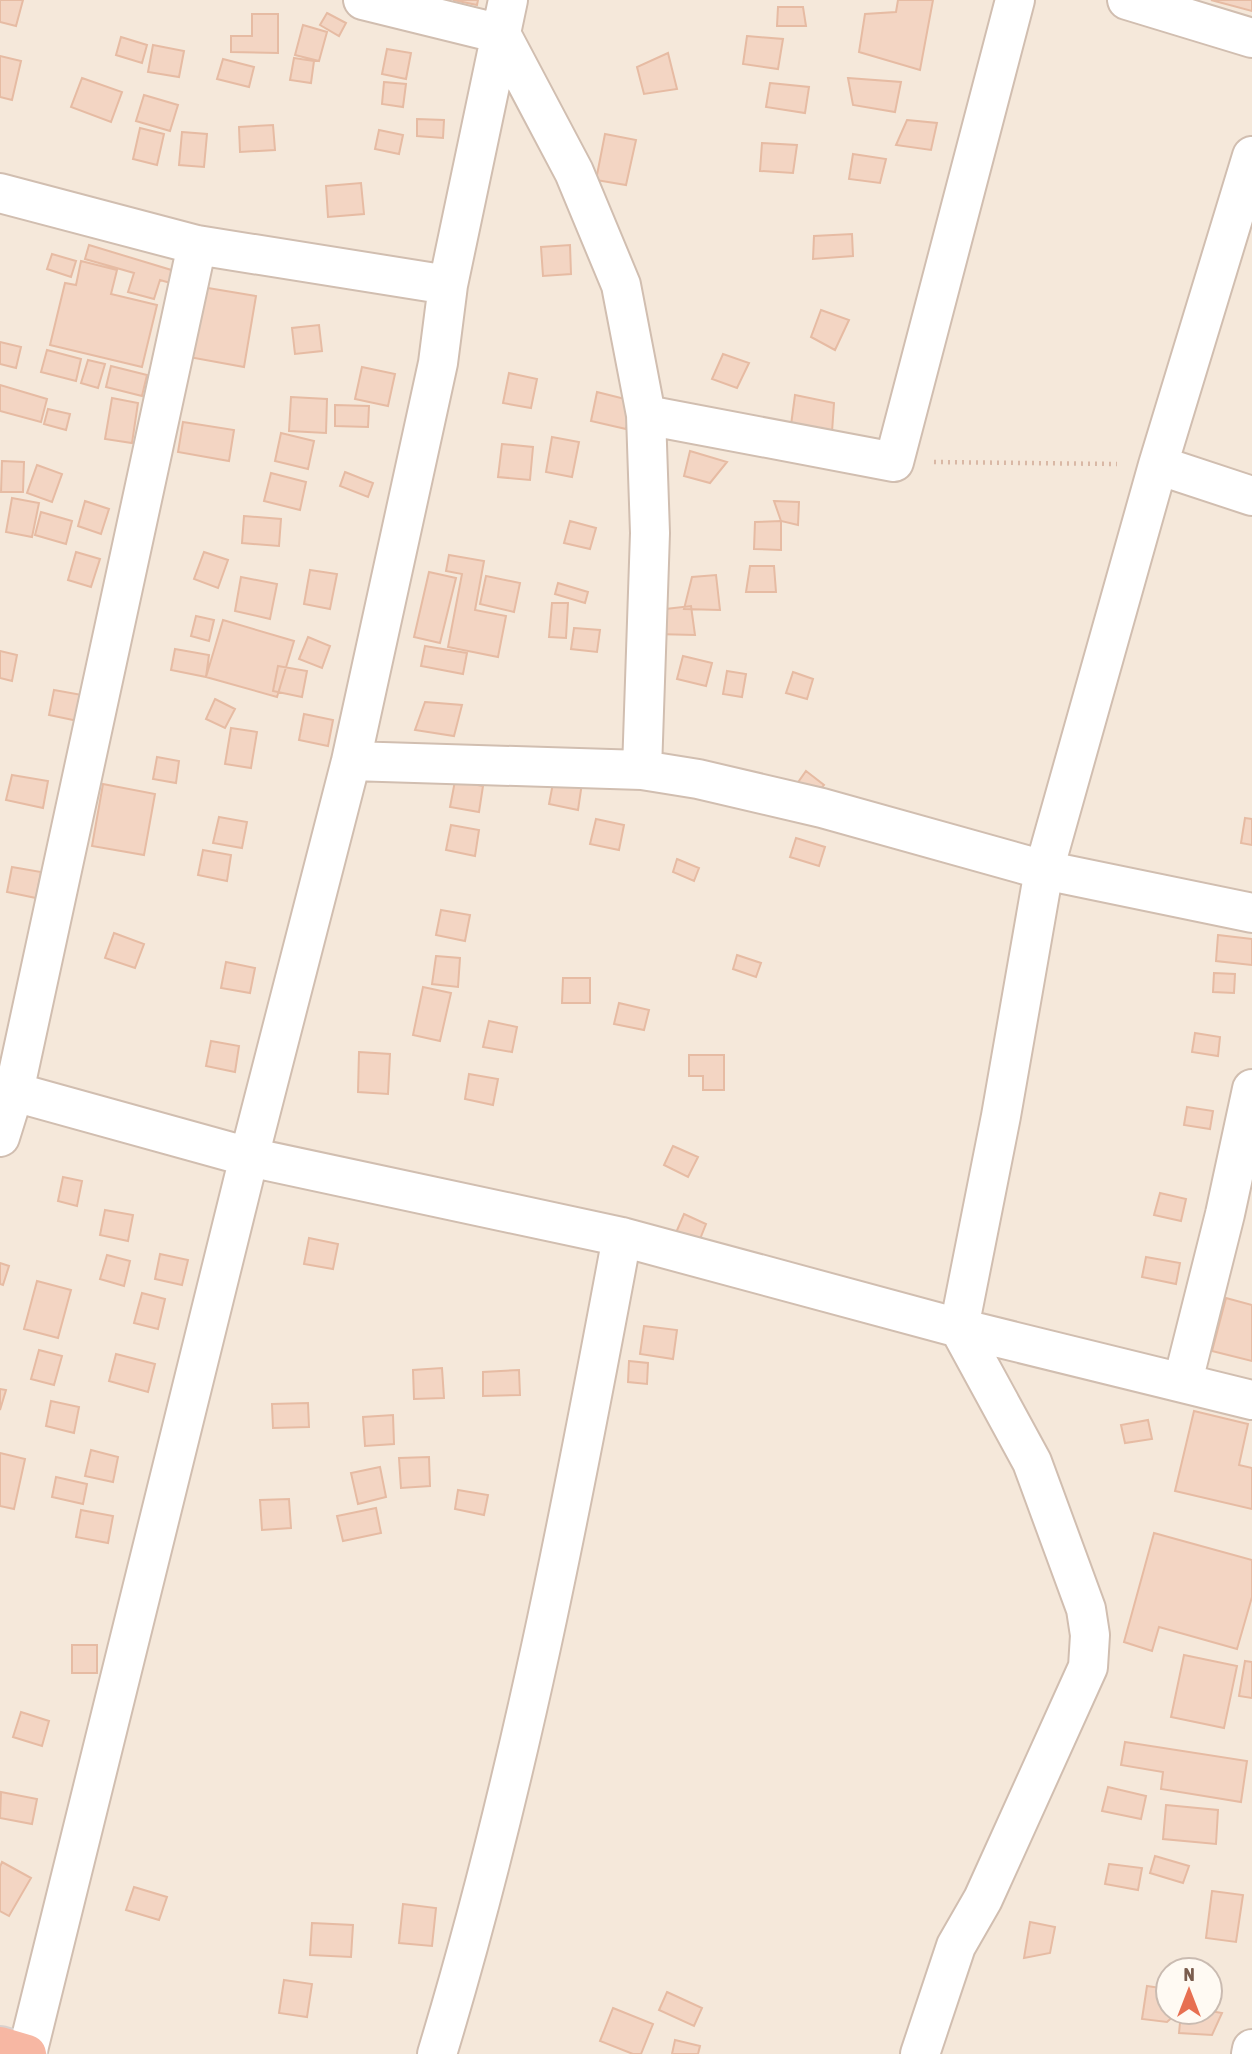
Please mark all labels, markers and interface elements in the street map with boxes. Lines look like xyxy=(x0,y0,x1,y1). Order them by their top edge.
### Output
north arrow xyxy=(1154,1956,1224,2026)
text: N xyxy=(1183,1963,1195,1985)

